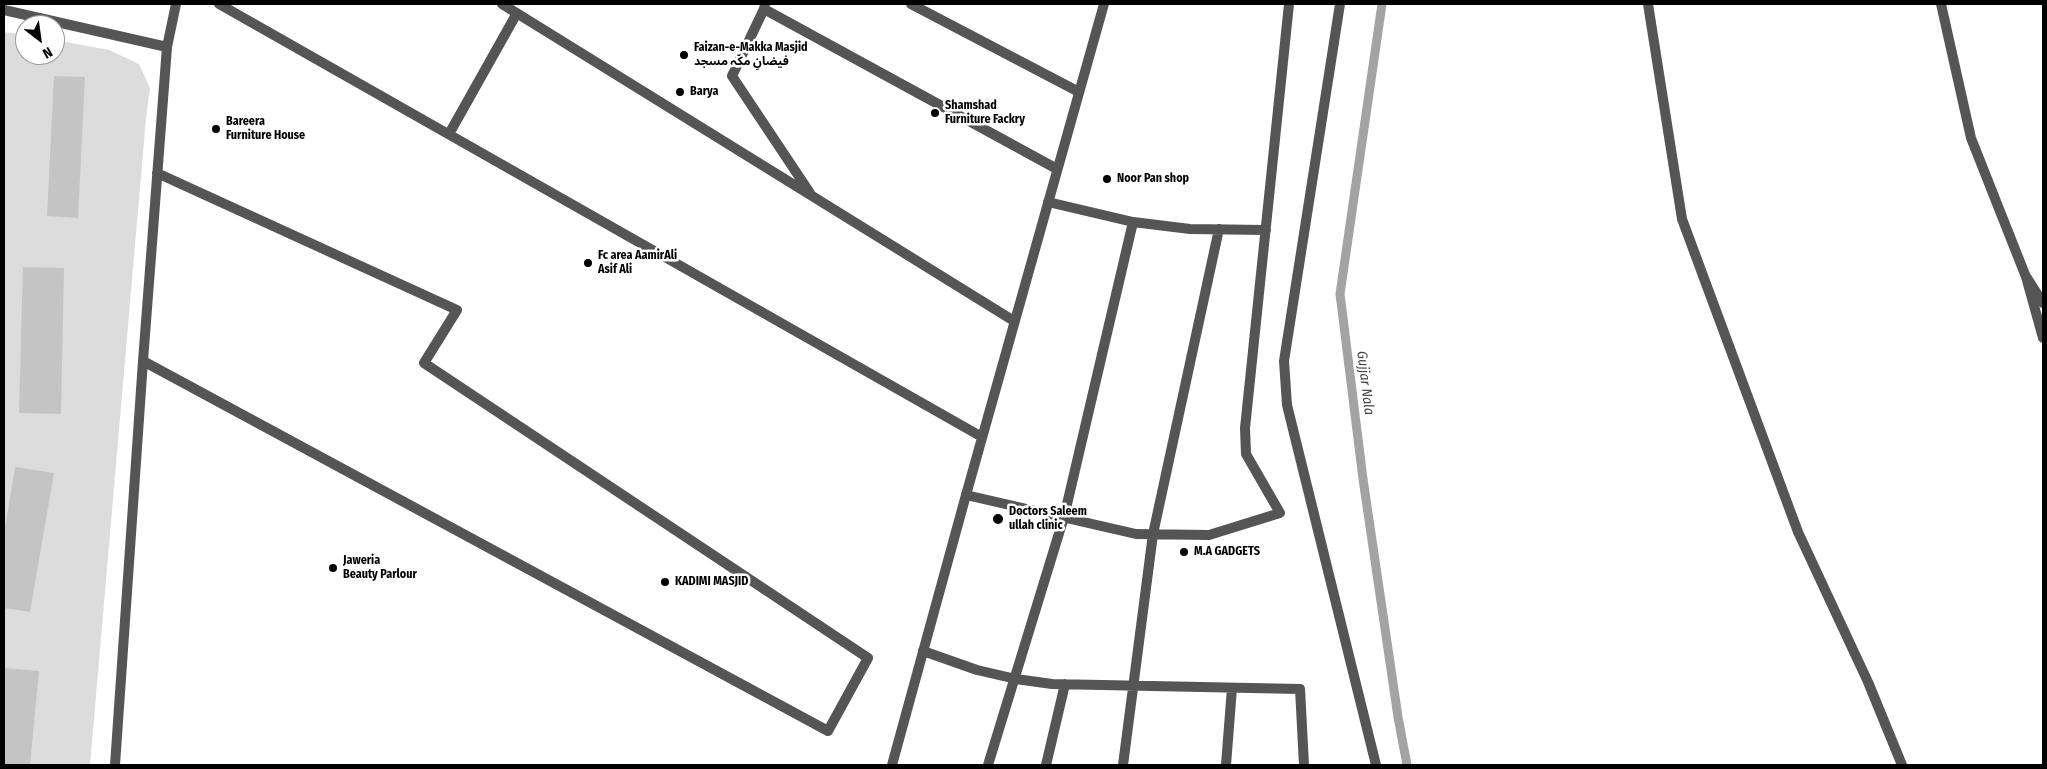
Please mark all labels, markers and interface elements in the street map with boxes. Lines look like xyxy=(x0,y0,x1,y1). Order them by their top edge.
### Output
north arrow xyxy=(15,15,65,65)
place label: Faizan-e-Makka Masjid فیضانِ مکّہ مسجد xyxy=(694,41,808,69)
text: N xyxy=(39,43,55,62)
marker: Faizan-e-Makka Masjid فیضانِ مکّہ مسجد xyxy=(678,49,690,61)
place label: Barya xyxy=(690,85,719,99)
marker: Barya xyxy=(674,86,686,98)
place label: Shamshad Furniture Fackry xyxy=(945,99,1025,127)
marker: Shamshad Furniture Fackry xyxy=(929,107,941,119)
place label: Bareera Furniture House xyxy=(226,115,305,143)
marker: Bareera Furniture House xyxy=(210,123,222,135)
place label: Noor Pan shop xyxy=(1117,172,1189,186)
marker: Noor Pan shop xyxy=(1101,173,1113,185)
place label: Fc area AamirAli Asif Ali xyxy=(598,249,677,277)
marker: Fc area AamirAli Asif Ali xyxy=(582,257,594,269)
water label: Gujjar Nala xyxy=(1353,350,1377,416)
place label: Doctors Saleem ullah clinic xyxy=(1009,505,1087,533)
marker: Doctors Saleem ullah clinic xyxy=(991,512,1005,526)
place label: M.A GADGETS xyxy=(1194,545,1260,559)
marker: M.A GADGETS xyxy=(1178,546,1190,558)
place label: Jaweria Beauty Parlour xyxy=(343,554,417,582)
marker: Jaweria Beauty Parlour xyxy=(327,562,339,574)
place label: KADIMI MASJID xyxy=(675,575,748,589)
marker: KADIMI MASJID xyxy=(659,576,671,588)

